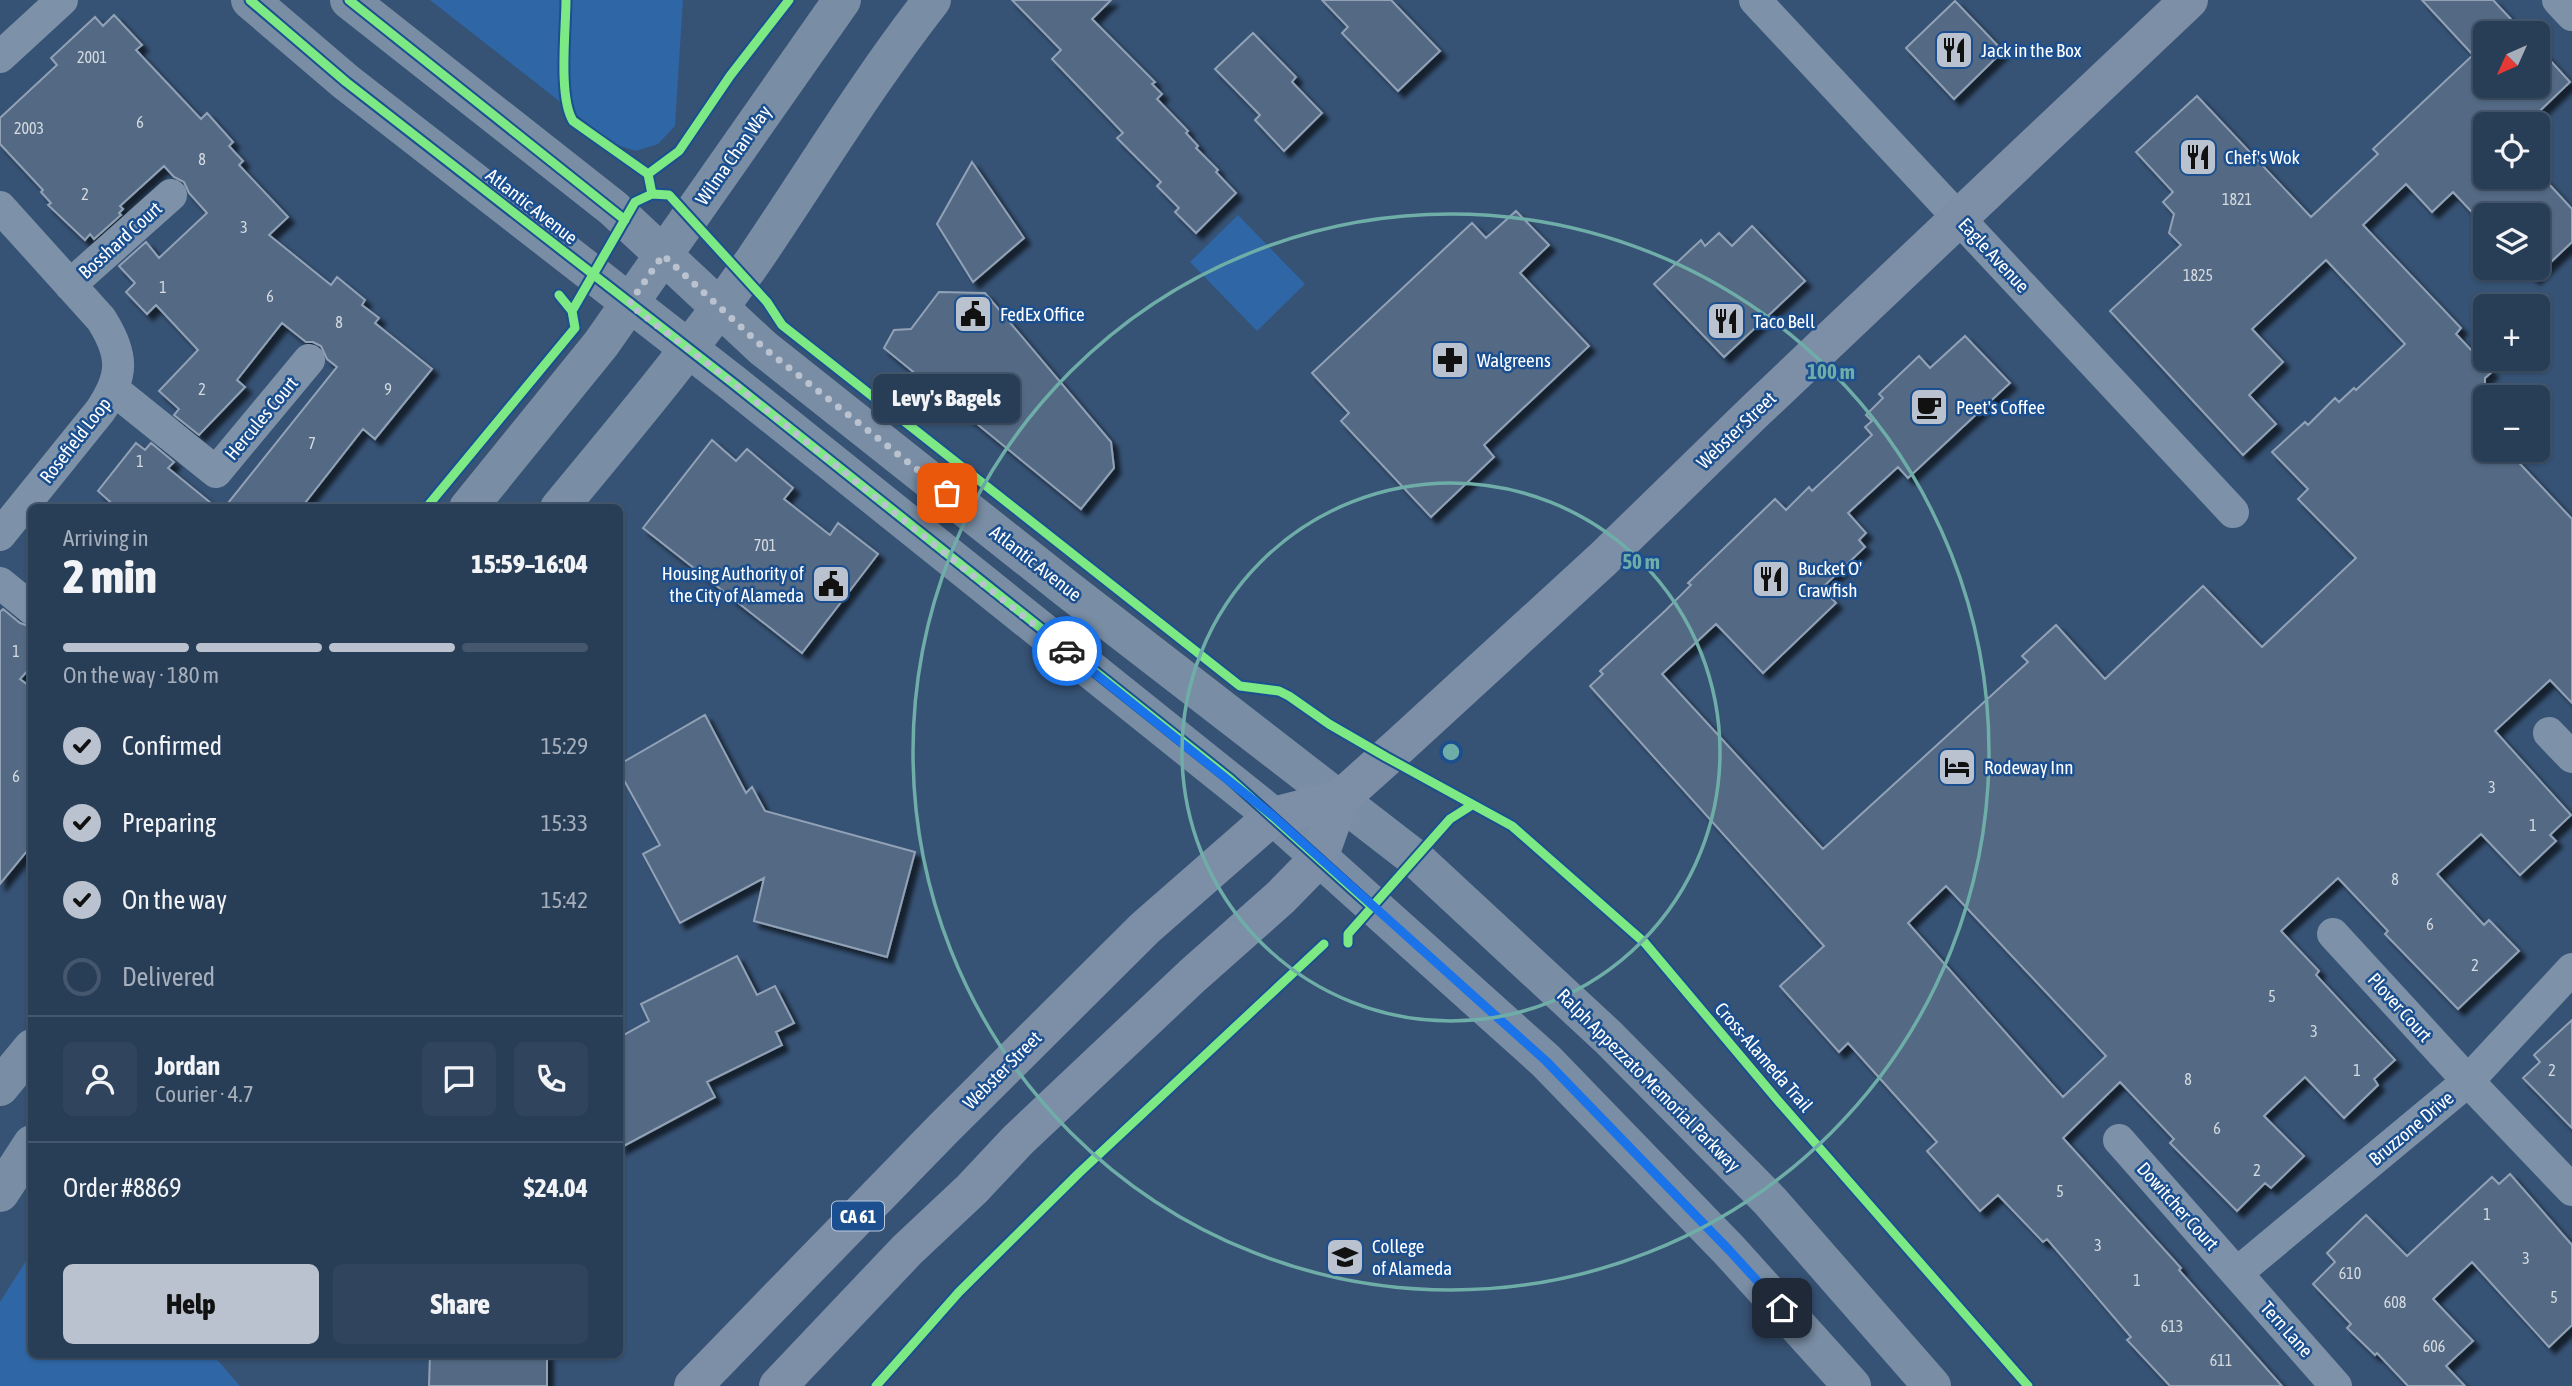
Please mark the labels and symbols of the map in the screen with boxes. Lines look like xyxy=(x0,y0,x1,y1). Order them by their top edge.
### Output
north arrow xyxy=(2473,21,2550,98)
restaurant icon: Jack in the Box xyxy=(1933,29,1975,71)
place label: Jack in the Box xyxy=(1981,39,2082,61)
house number: 2001 xyxy=(77,48,107,66)
street label: Wilma Chan Way xyxy=(691,101,776,209)
house number: 6 xyxy=(136,113,144,131)
house number: 2003 xyxy=(14,119,44,137)
restaurant icon: Chef's Wok xyxy=(2177,136,2219,178)
place label: Chef's Wok xyxy=(2225,146,2301,168)
house number: 8 xyxy=(198,150,206,168)
street label: Atlantic Avenue xyxy=(482,163,582,249)
house number: 2 xyxy=(81,185,89,203)
house number: 1821 xyxy=(2222,190,2252,208)
street label: Bosshard Court xyxy=(74,197,166,283)
street label: Eagle Avenue xyxy=(1954,213,2034,297)
house number: 3 xyxy=(240,218,248,236)
house number: 1825 xyxy=(2183,266,2213,284)
house number: 1 xyxy=(159,278,167,296)
house number: 6 xyxy=(266,287,274,305)
public building icon: FedEx Office xyxy=(952,293,994,335)
restaurant icon: Taco Bell xyxy=(1705,300,1747,342)
place label: FedEx Office xyxy=(1000,303,1085,325)
place label: Taco Bell xyxy=(1753,310,1815,332)
house number: 8 xyxy=(335,313,343,331)
pharmacy icon: Walgreens xyxy=(1429,339,1471,381)
place label: Walgreens xyxy=(1477,349,1551,371)
text: 100 m xyxy=(1807,359,1855,383)
street label: Hercules Court xyxy=(220,372,302,464)
callout: Levy's Bagels xyxy=(874,374,1020,423)
house number: 2 xyxy=(198,380,206,398)
house number: 9 xyxy=(384,380,392,398)
cafe icon: Peet's Coffee xyxy=(1908,386,1950,428)
street label: Webster Street xyxy=(1692,387,1780,473)
street label: Rosefield Loop xyxy=(35,393,115,487)
place label: Peet's Coffee xyxy=(1956,396,2045,418)
house number: 7 xyxy=(308,434,316,452)
house number: 1 xyxy=(136,452,144,470)
pin xyxy=(917,463,977,523)
street label: Atlantic Avenue xyxy=(986,520,1086,606)
house number: 701 xyxy=(754,536,776,554)
text: 50 m xyxy=(1622,549,1660,573)
place label: Bucket O' Crawfish xyxy=(1798,557,1862,601)
restaurant icon: Bucket O' Crawfish xyxy=(1750,558,1792,600)
place label: Housing Authority of the City of Alameda xyxy=(662,562,804,606)
public building icon: Housing Authority of the City of Alameda xyxy=(810,563,852,605)
courier xyxy=(1032,616,1102,686)
house number: 1 xyxy=(12,642,20,660)
centre of rings xyxy=(1439,740,1463,764)
hotel icon: Rodeway Inn xyxy=(1936,746,1978,788)
place label: Rodeway Inn xyxy=(1984,756,2074,778)
house number: 6 xyxy=(12,767,20,785)
house number: 3 xyxy=(2488,778,2496,796)
house number: 1 xyxy=(2529,816,2537,834)
house number: 8 xyxy=(2391,870,2399,888)
house number: 6 xyxy=(2426,915,2434,933)
house number: 2 xyxy=(2471,956,2479,974)
street label: Plover Court xyxy=(2363,968,2437,1046)
street label: Ralph Appezzato Memorial Parkway xyxy=(1553,984,1745,1176)
house number: 5 xyxy=(2268,987,2276,1005)
street label: Cross-Alameda Trail xyxy=(1711,998,1817,1116)
house number: 3 xyxy=(2310,1022,2318,1040)
street label: Webster Street xyxy=(958,1026,1046,1114)
house number: 1 xyxy=(2353,1061,2361,1079)
house number: 2 xyxy=(2548,1061,2556,1079)
house number: 8 xyxy=(2184,1070,2192,1088)
street label: Bruzzone Drive xyxy=(2364,1086,2458,1170)
house number: 6 xyxy=(2213,1119,2221,1137)
street label: Dowitcher Court xyxy=(2133,1157,2223,1255)
house number: 2 xyxy=(2253,1161,2261,1179)
house number: 5 xyxy=(2056,1182,2064,1200)
road number: CA 61 xyxy=(832,1202,884,1231)
house number: 1 xyxy=(2483,1205,2491,1223)
place label: College of Alameda xyxy=(1372,1235,1452,1279)
school or university icon: College of Alameda xyxy=(1324,1236,1366,1278)
house number: 3 xyxy=(2094,1236,2102,1254)
house number: 3 xyxy=(2522,1249,2530,1267)
house number: 610 xyxy=(2339,1264,2361,1282)
house number: 1 xyxy=(2133,1271,2141,1289)
pin xyxy=(1752,1278,1812,1338)
house number: 5 xyxy=(2550,1288,2558,1306)
house number: 608 xyxy=(2384,1293,2406,1311)
street label: Tern Lane xyxy=(2256,1297,2318,1361)
house number: 613 xyxy=(2161,1317,2183,1335)
house number: 606 xyxy=(2423,1337,2445,1355)
house number: 611 xyxy=(2210,1351,2232,1369)

